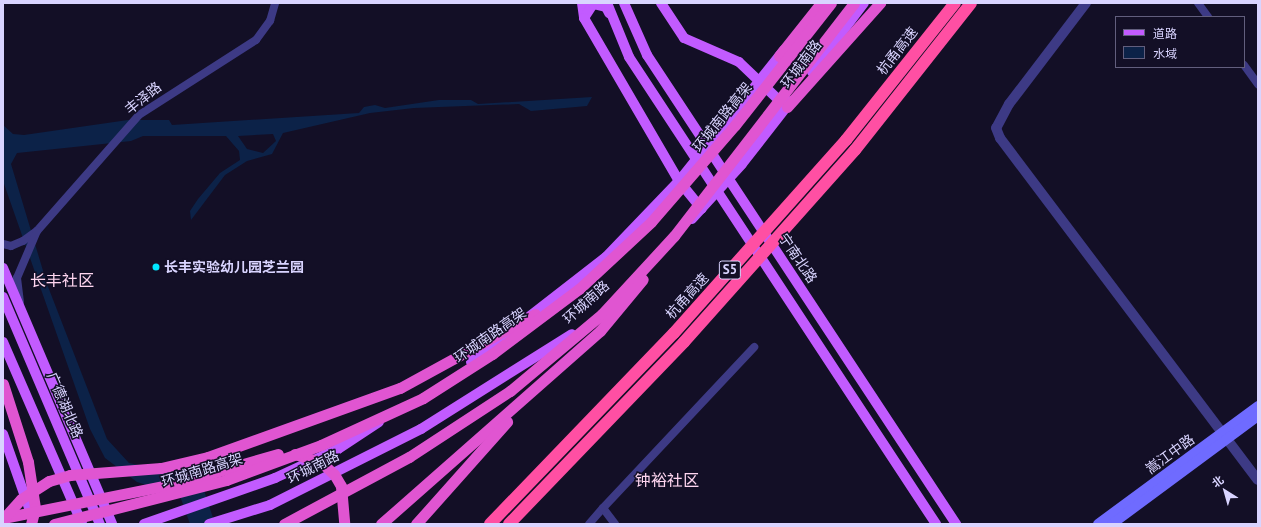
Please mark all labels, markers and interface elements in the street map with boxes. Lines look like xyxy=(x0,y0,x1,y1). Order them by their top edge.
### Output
legend xyxy=(1115,16,1245,68)
street label: 杭甬高速 xyxy=(873,24,921,78)
text: 道路 xyxy=(1153,26,1177,41)
street label: 环城南路 xyxy=(777,37,825,91)
text: 水域 xyxy=(1153,46,1177,61)
street label: 丰泽路 xyxy=(121,78,165,118)
street label: 环城南路高架 xyxy=(689,79,755,155)
street label: 宁南北路 xyxy=(775,230,821,286)
place label: 长丰实验幼儿园芝兰园 xyxy=(164,259,304,275)
road number: S5 xyxy=(718,259,742,281)
marker: 长丰实验幼儿园芝兰园 xyxy=(151,262,161,272)
district label: 长丰社区 xyxy=(30,270,94,290)
street label: 杭甬高速 xyxy=(662,270,712,322)
street label: 环城南路 xyxy=(560,277,612,327)
street label: 环城南路高架 xyxy=(451,304,529,366)
street label: 广德湖北路 xyxy=(44,370,86,440)
street label: 嵩江中路 xyxy=(1142,431,1198,477)
street label: 环城南路 xyxy=(284,447,342,487)
street label: 环城南路高架 xyxy=(159,450,245,490)
district label: 钟裕社区 xyxy=(635,470,699,490)
north arrow xyxy=(1205,471,1245,511)
text: 北 xyxy=(1209,473,1226,490)

